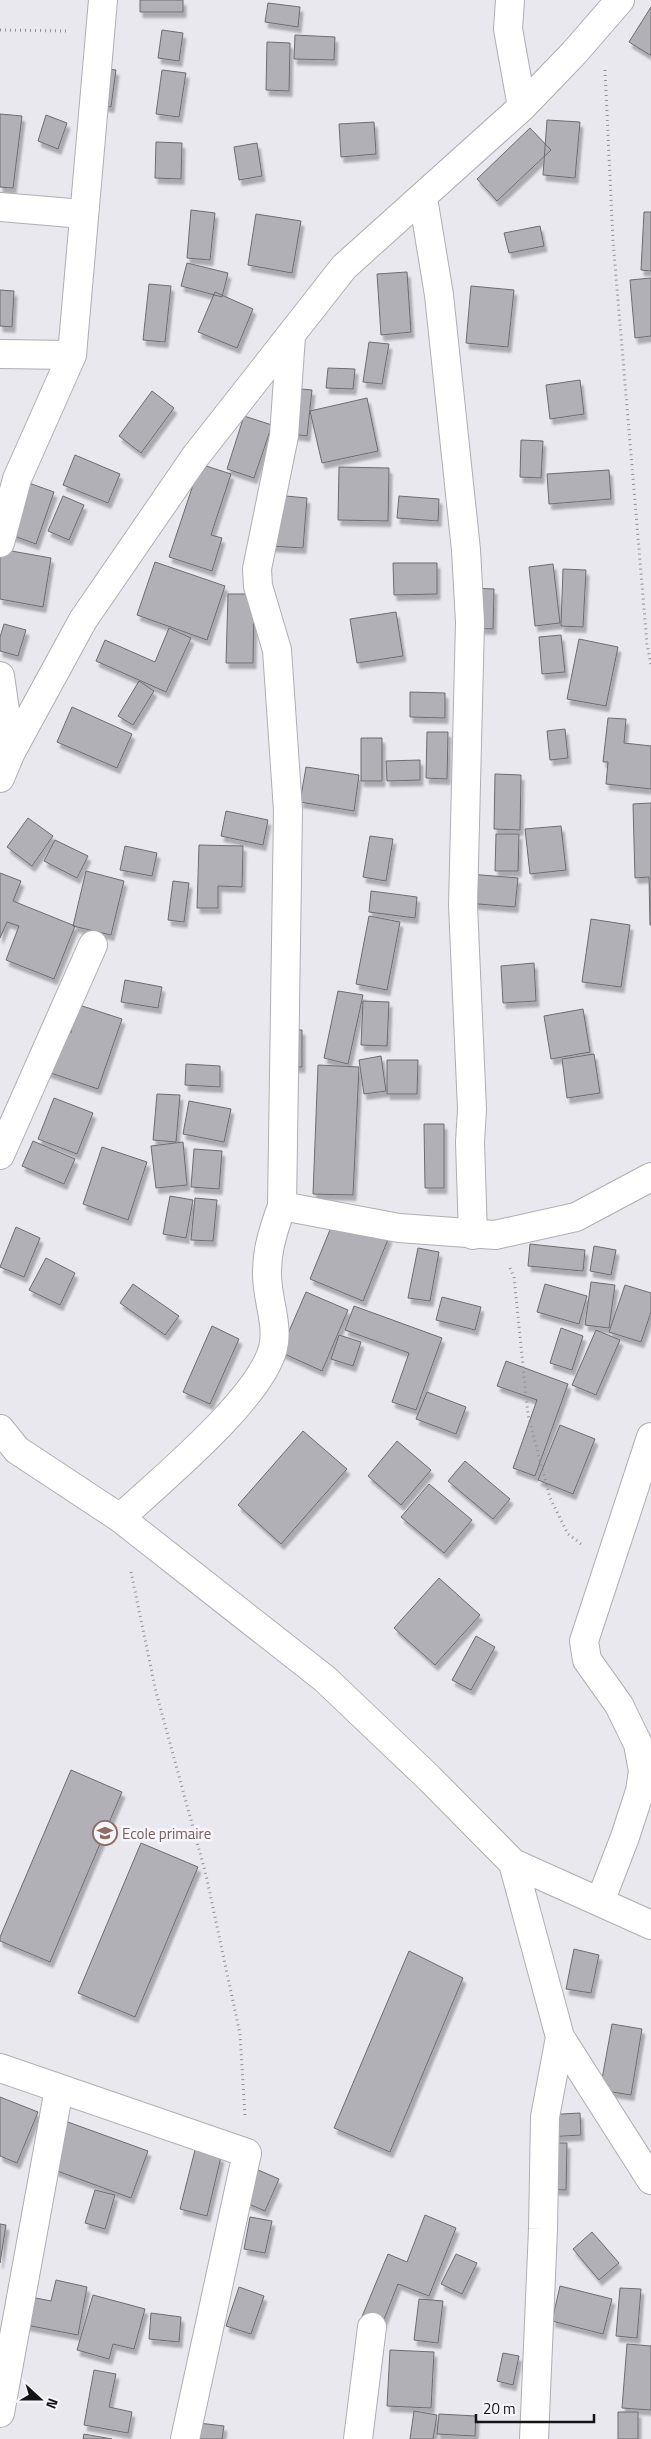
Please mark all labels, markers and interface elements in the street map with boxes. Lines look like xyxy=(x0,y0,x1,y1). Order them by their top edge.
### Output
school or university icon: Ecole primaire xyxy=(92,1820,118,1846)
place label: Ecole primaire xyxy=(122,1822,211,1845)
north arrow xyxy=(15,2374,65,2424)
scale bar xyxy=(476,2392,594,2424)
text: N xyxy=(41,2396,64,2412)
text: 20 m xyxy=(483,2397,516,2420)

